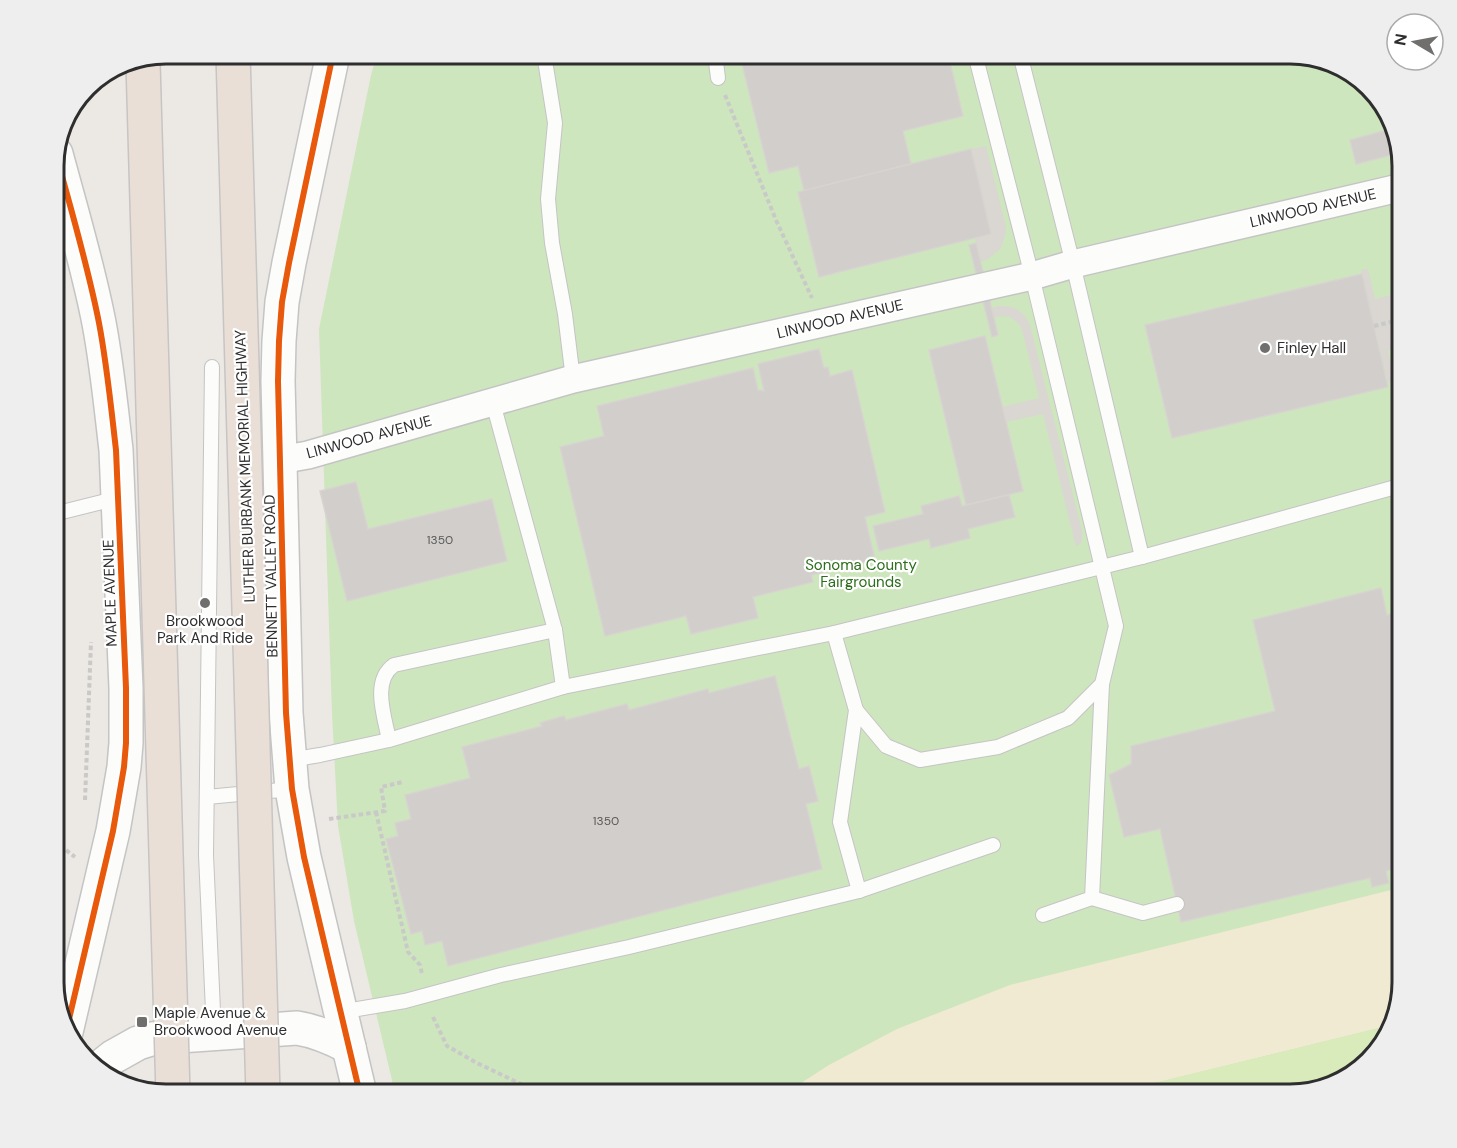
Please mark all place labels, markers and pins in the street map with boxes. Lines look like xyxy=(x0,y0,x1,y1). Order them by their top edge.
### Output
place label: Finley Hall xyxy=(1277,338,1346,358)
marker: Finley Hall xyxy=(1258,341,1272,355)
marker: Brookwood Park And Ride xyxy=(198,596,212,610)
place label: Brookwood Park And Ride xyxy=(157,611,253,648)
place label: Maple Avenue & Brookwood Avenue xyxy=(154,1003,287,1040)
marker: Maple Avenue & Brookwood Avenue xyxy=(135,1015,149,1029)

